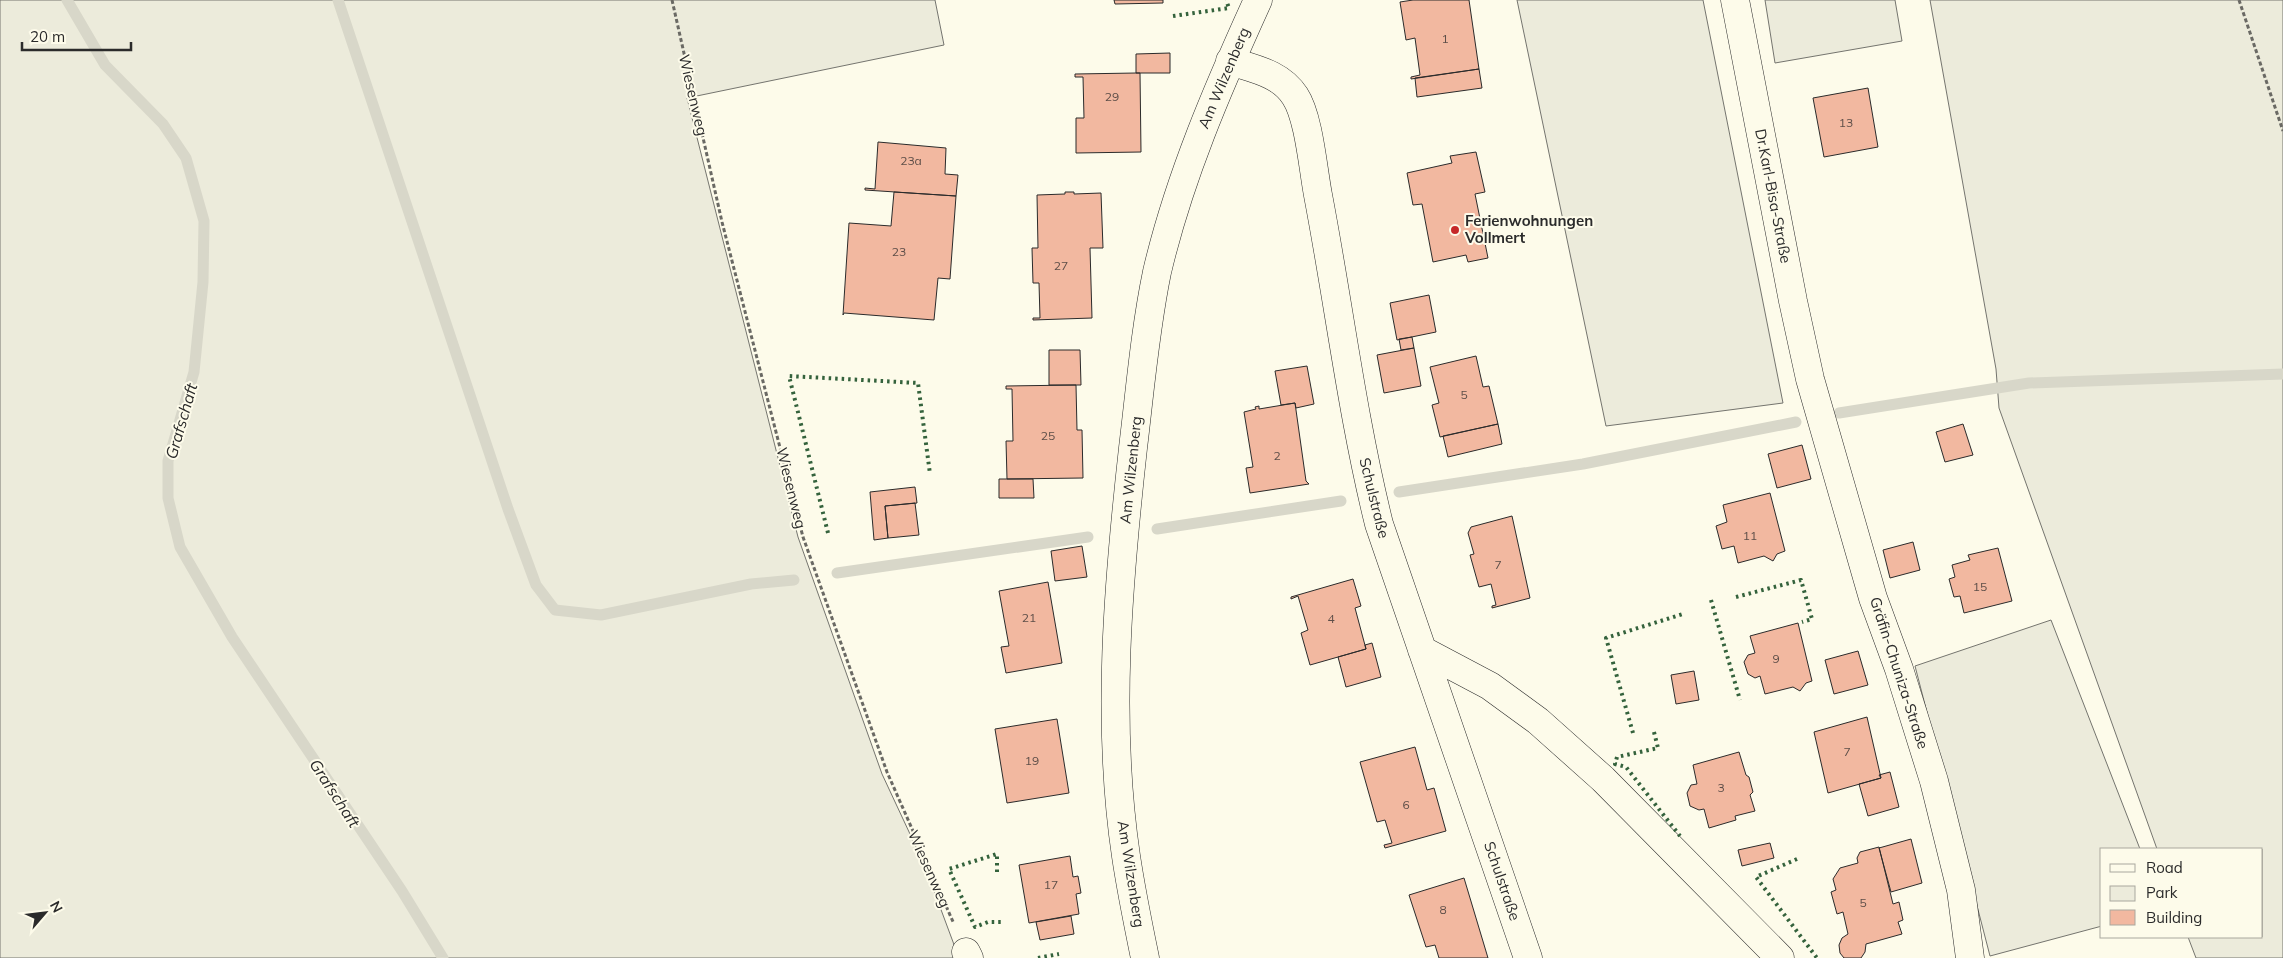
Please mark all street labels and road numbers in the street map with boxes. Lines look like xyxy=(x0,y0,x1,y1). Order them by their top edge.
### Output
street label: Am Wilzenberg xyxy=(1194,24,1253,131)
street label: Wiesenweg xyxy=(675,52,712,137)
street label: Dr.Karl-Bisa-Straße xyxy=(1751,127,1796,265)
street label: Am Wilzenberg xyxy=(1115,415,1146,525)
street label: Wiesenweg xyxy=(772,445,811,530)
street label: Schulstraße xyxy=(1355,456,1394,540)
street label: Gräfin-Chuniza-Straße xyxy=(1866,594,1933,751)
street label: Am Wilzenberg xyxy=(1114,819,1149,929)
street label: Wiesenweg xyxy=(904,827,955,911)
street label: Schulstraße xyxy=(1480,839,1525,923)

